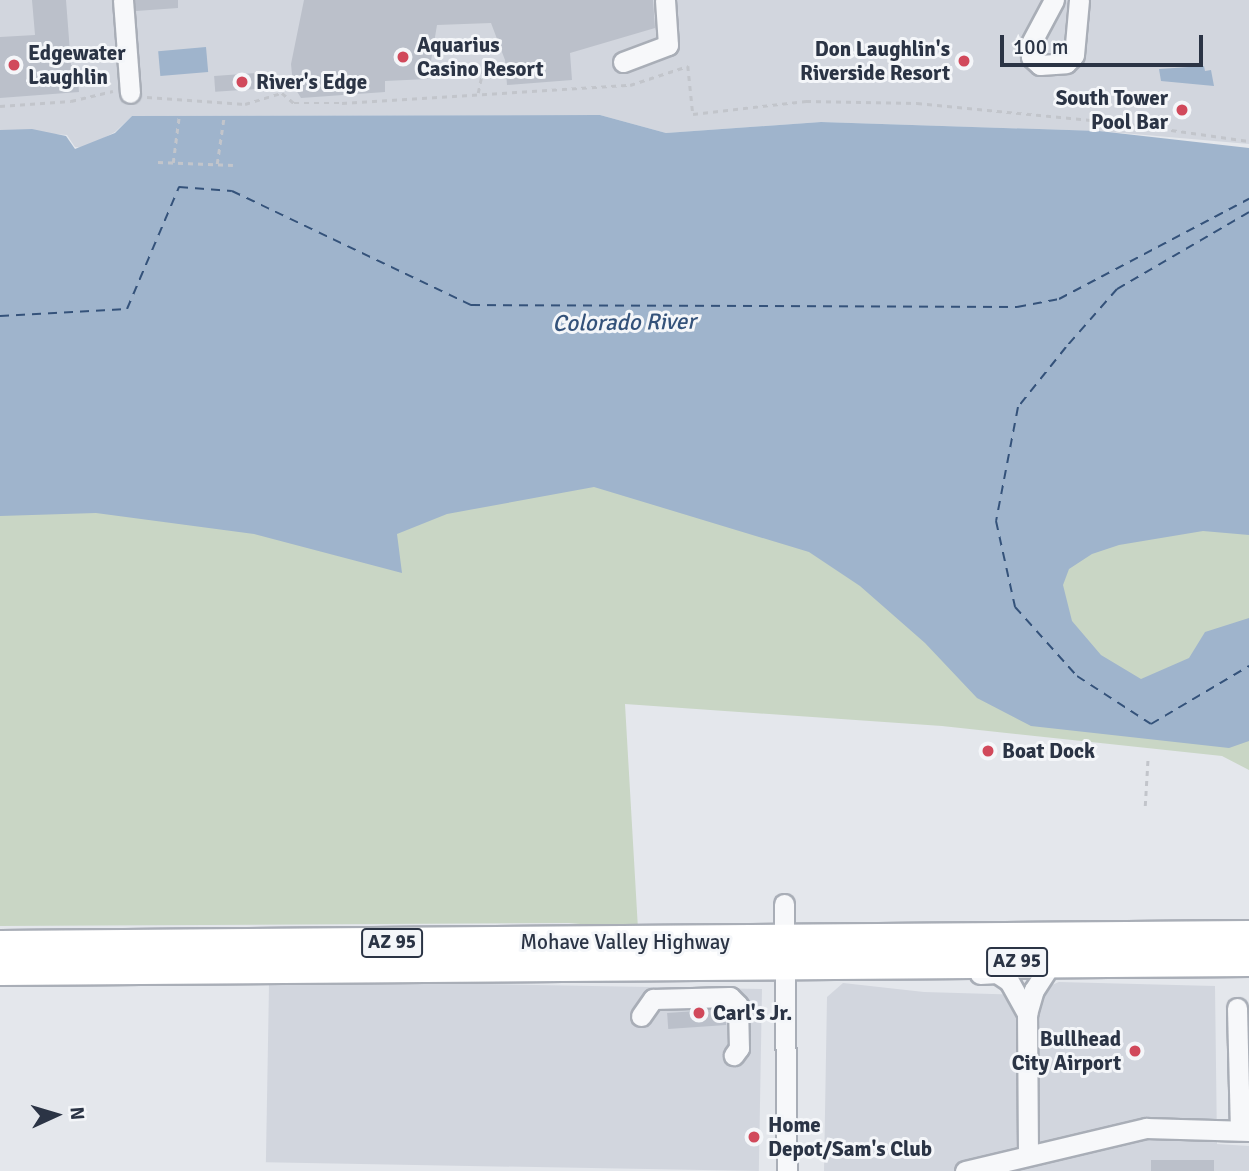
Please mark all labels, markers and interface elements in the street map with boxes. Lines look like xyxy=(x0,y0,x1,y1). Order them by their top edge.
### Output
scale bar xyxy=(1004,21,1207,65)
place label: Aquarius Casino Resort xyxy=(417,32,544,82)
text: 100 m xyxy=(1013,34,1068,60)
place label: Don Laughlin's Riverside Resort xyxy=(800,36,950,86)
place label: Edgewater Laughlin xyxy=(28,40,126,90)
marker: Aquarius Casino Resort xyxy=(395,49,411,65)
marker: Don Laughlin's Riverside Resort xyxy=(956,53,972,69)
marker: Edgewater Laughlin xyxy=(6,57,22,73)
place label: River's Edge xyxy=(256,69,367,95)
marker: River's Edge xyxy=(234,74,250,90)
place label: South Tower Pool Bar xyxy=(1056,85,1168,135)
marker: South Tower Pool Bar xyxy=(1174,102,1190,118)
water label: Colorado River xyxy=(552,308,696,338)
place label: Boat Dock xyxy=(1002,738,1095,764)
marker: Boat Dock xyxy=(980,743,996,759)
road number: AZ 95 xyxy=(360,928,424,959)
street label: Mohave Valley Highway xyxy=(520,929,730,955)
road number: AZ 95 xyxy=(986,946,1048,978)
place label: Carl's Jr. xyxy=(713,1000,792,1026)
marker: Carl's Jr. xyxy=(691,1005,707,1021)
place label: Bullhead City Airport xyxy=(1012,1026,1121,1076)
marker: Bullhead City Airport xyxy=(1127,1043,1143,1059)
north arrow xyxy=(21,1080,91,1150)
text: N xyxy=(65,1106,89,1121)
place label: Home Depot/Sam's Club xyxy=(768,1112,932,1162)
marker: Home Depot/Sam's Club xyxy=(746,1129,762,1145)

